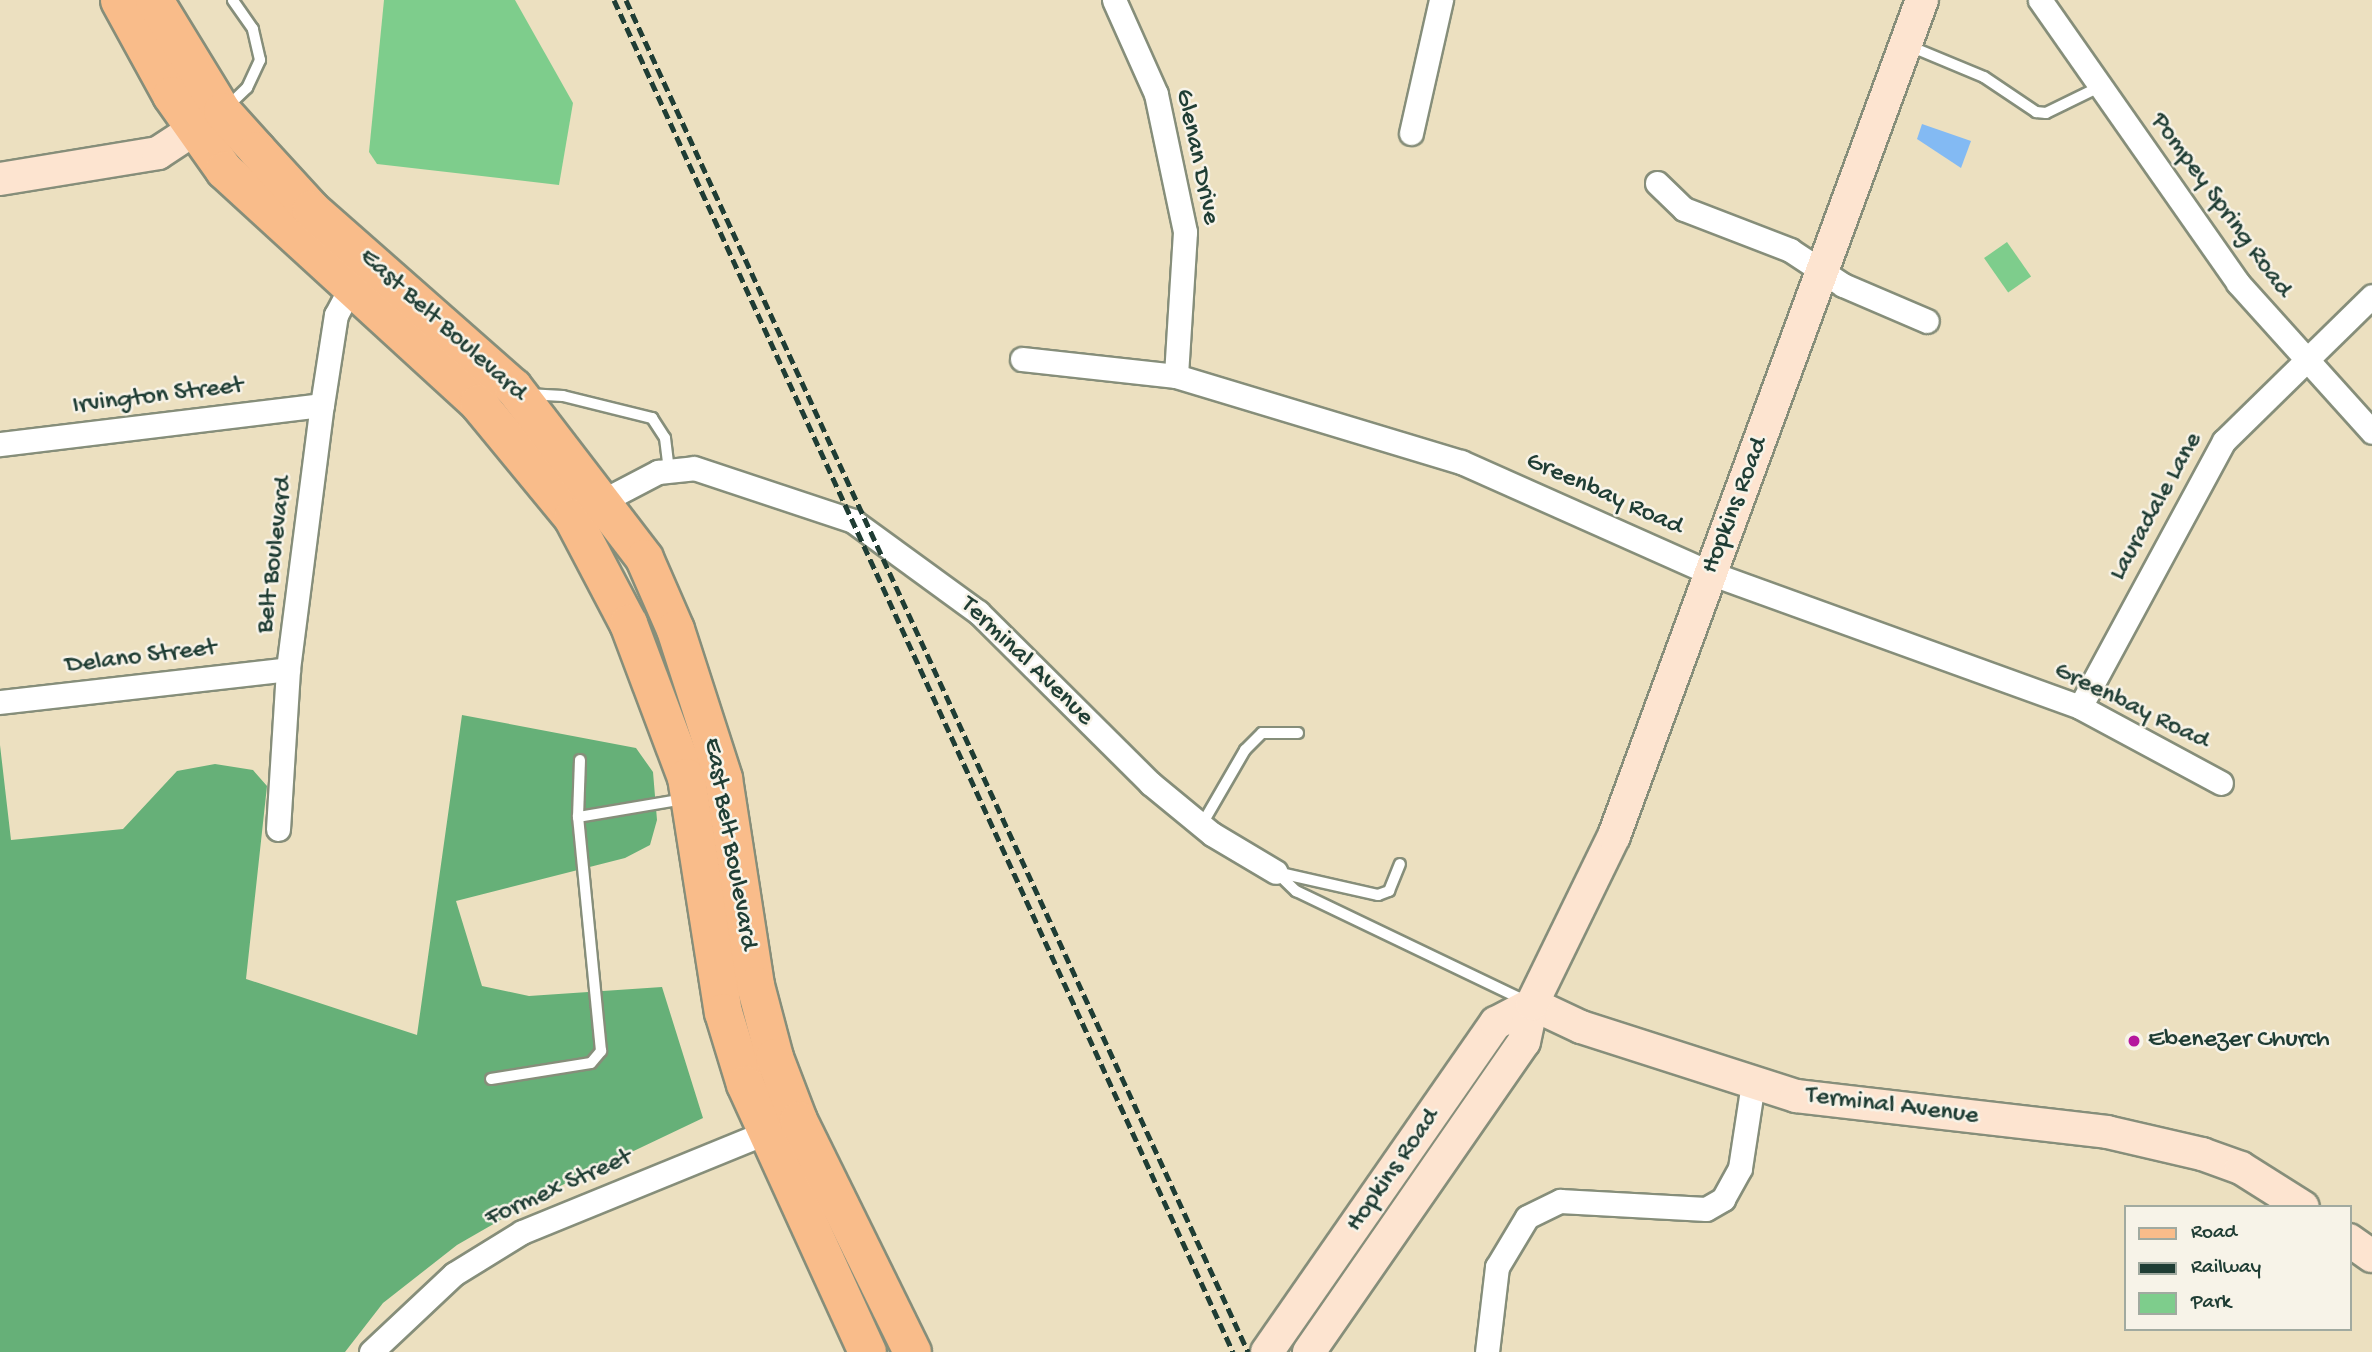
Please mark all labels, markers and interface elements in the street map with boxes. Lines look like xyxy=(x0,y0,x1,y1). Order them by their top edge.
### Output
street label: Glenan Drive xyxy=(1166,87,1226,227)
street label: Pompey Spring Road xyxy=(2142,107,2298,305)
street label: East Belt Boulevard xyxy=(352,243,532,409)
street label: Irvington Street xyxy=(71,371,245,423)
street label: Lauradale Lane xyxy=(2103,428,2211,586)
street label: Hopkins Road xyxy=(1696,434,1776,578)
street label: Greenbay Road xyxy=(1521,446,1687,544)
street label: Belt Boulevard xyxy=(251,475,301,635)
street label: Terminal Avenue xyxy=(953,590,1099,734)
street label: Delano Street xyxy=(64,633,218,683)
street label: Greenbay Road xyxy=(2048,656,2214,758)
street label: East Belt Boulevard xyxy=(695,736,763,952)
place label: Ebenezer Church xyxy=(2148,1025,2330,1057)
marker: Ebenezer Church xyxy=(2126,1033,2142,1049)
street label: Terminal Avenue xyxy=(1804,1081,1980,1133)
street label: Hopkins Road xyxy=(1340,1103,1448,1239)
street label: Formex Street xyxy=(481,1143,637,1235)
legend xyxy=(2124,1205,2351,1331)
text: Road xyxy=(2191,1221,2237,1246)
text: Railway xyxy=(2191,1256,2261,1281)
text: Park xyxy=(2191,1291,2231,1316)

